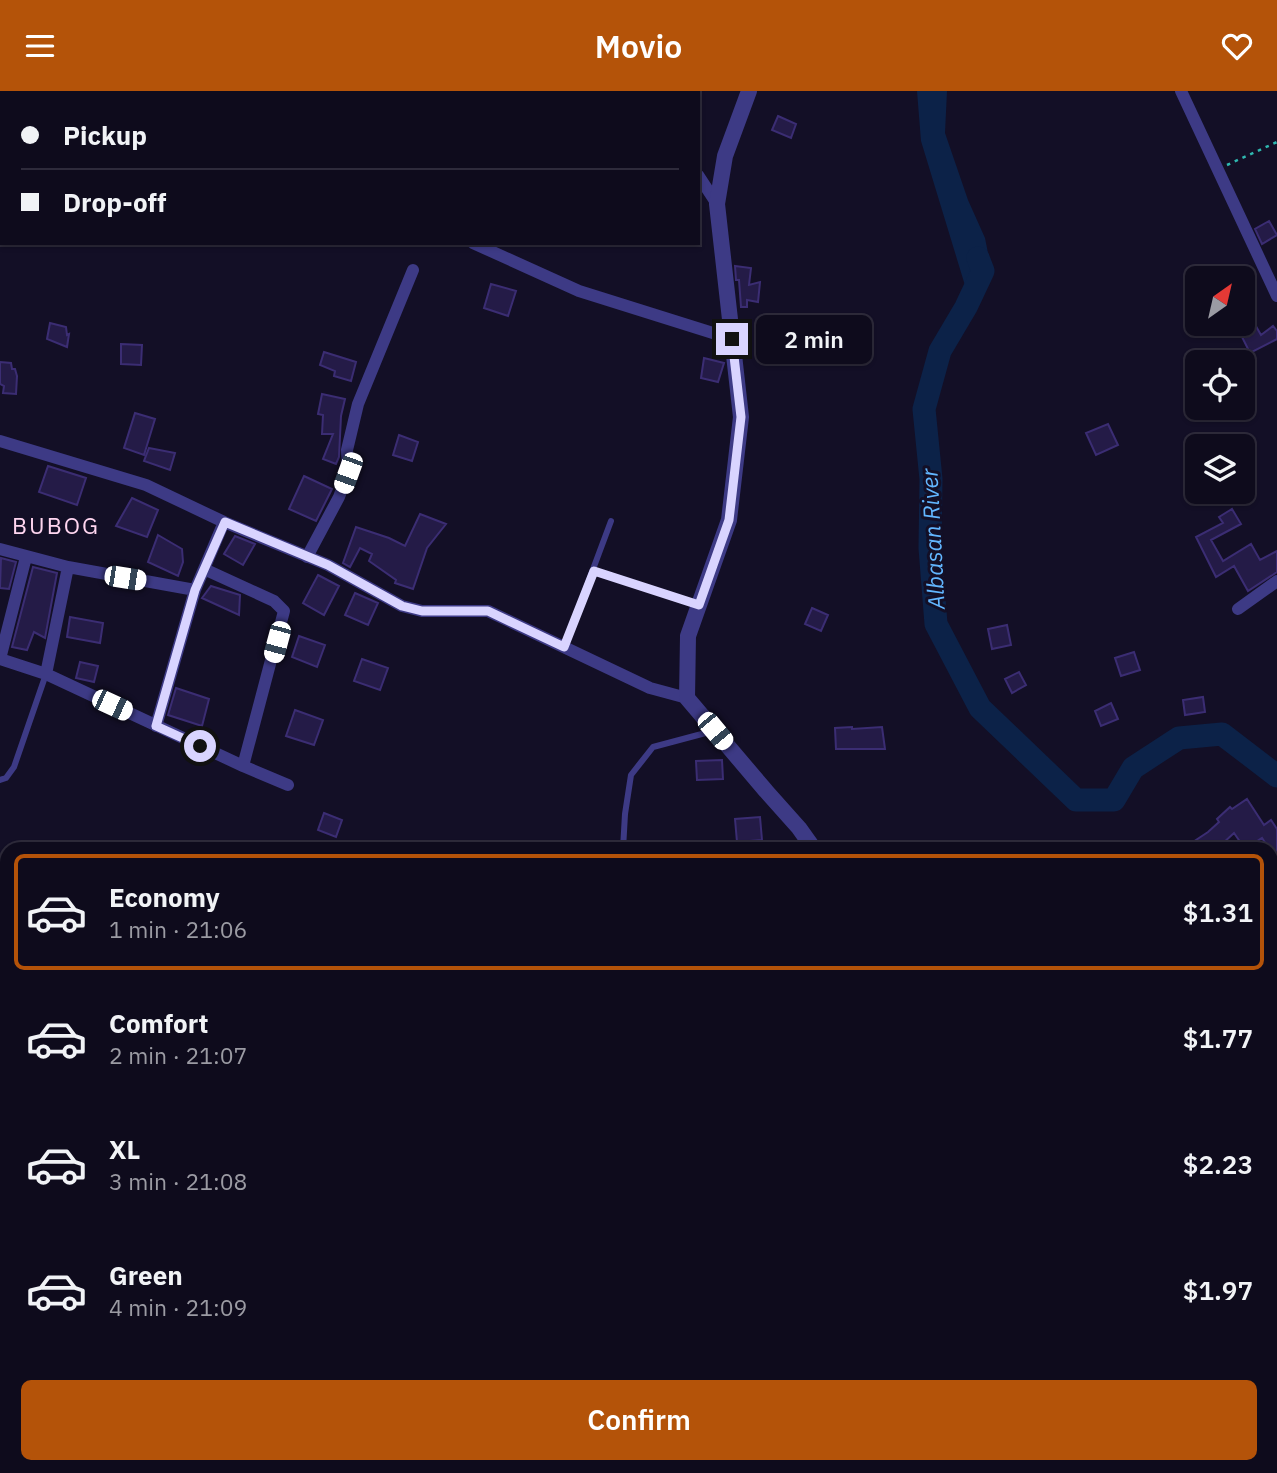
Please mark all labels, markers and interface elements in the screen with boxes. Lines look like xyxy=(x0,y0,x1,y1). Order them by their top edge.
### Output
text: Movio xyxy=(595,25,682,67)
icon: menu xyxy=(21,27,59,65)
icon: heart xyxy=(1218,27,1256,65)
text: Pickup xyxy=(63,118,147,152)
text: Drop-off xyxy=(63,185,166,219)
north arrow xyxy=(1185,266,1255,336)
map controls xyxy=(1185,266,1255,504)
callout: 2 min xyxy=(756,315,872,363)
route end xyxy=(716,323,748,355)
text: 2 min xyxy=(784,324,844,354)
button: locate xyxy=(1185,350,1255,420)
button: layers xyxy=(1185,434,1255,504)
car xyxy=(331,450,366,496)
water label: Albasan River xyxy=(913,467,951,611)
district label: BUBOG xyxy=(12,510,100,540)
car xyxy=(103,564,148,592)
car xyxy=(262,619,293,665)
car xyxy=(89,687,136,723)
car xyxy=(694,708,737,754)
route start xyxy=(184,730,216,762)
text: Economy xyxy=(109,880,220,914)
icon: car xyxy=(25,881,88,944)
text: $1.31 xyxy=(1183,895,1253,929)
text: 1 min · 21:06 xyxy=(109,914,247,944)
text: Comfort xyxy=(109,1006,208,1040)
icon: car xyxy=(25,1007,88,1070)
text: $1.77 xyxy=(1183,1021,1253,1055)
text: 2 min · 21:07 xyxy=(109,1040,247,1070)
text: XL xyxy=(109,1132,140,1166)
icon: car xyxy=(25,1133,88,1196)
text: $2.23 xyxy=(1183,1147,1253,1181)
text: 3 min · 21:08 xyxy=(109,1166,247,1196)
text: Green xyxy=(109,1258,183,1292)
icon: car xyxy=(25,1259,88,1322)
text: $1.97 xyxy=(1183,1273,1253,1307)
text: 4 min · 21:09 xyxy=(109,1292,247,1322)
button: Confirm xyxy=(21,1380,1257,1460)

